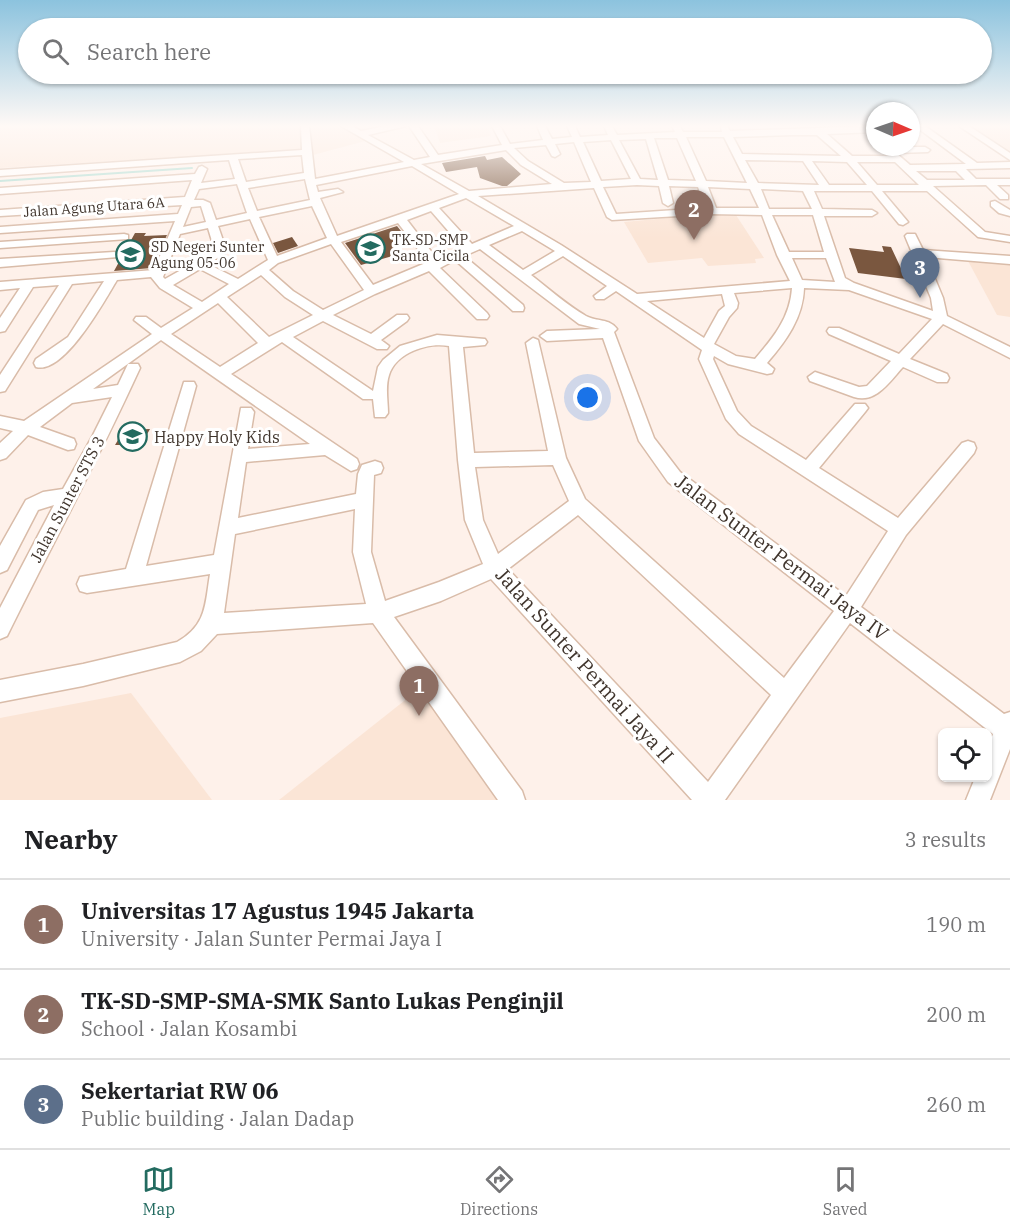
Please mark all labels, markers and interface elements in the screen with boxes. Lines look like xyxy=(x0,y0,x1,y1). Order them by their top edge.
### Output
search box xyxy=(18,18,992,84)
icon: search xyxy=(39,35,72,68)
text: Search here xyxy=(87,37,211,66)
north arrow xyxy=(866,102,920,156)
pin: 2 xyxy=(674,190,714,240)
street label: Jalan Agung Utara 6A xyxy=(23,193,166,221)
place label: TK-SD-SMP Santa Cicila xyxy=(392,231,470,265)
school or university icon: TK-SD-SMP Santa Cicila xyxy=(355,232,387,264)
place label: SD Negeri Sunter Agung 05-06 xyxy=(151,238,265,272)
school or university icon: SD Negeri Sunter Agung 05-06 xyxy=(114,239,146,271)
pin: 3 xyxy=(900,248,940,298)
your location xyxy=(573,383,602,412)
school or university icon: Happy Holy Kids xyxy=(117,421,149,453)
place label: Happy Holy Kids xyxy=(154,427,280,447)
street label: Jalan Sunter STS 3 xyxy=(25,432,109,566)
street label: Jalan Sunter Permai Jaya IV xyxy=(670,468,894,646)
street label: Jalan Sunter Permai Jaya II xyxy=(490,561,680,769)
pin: 1 xyxy=(400,666,438,716)
map controls xyxy=(938,728,992,782)
button: locate xyxy=(938,728,992,782)
text: Nearby xyxy=(24,822,118,856)
text: 3 results xyxy=(905,826,986,853)
text: Universitas 17 Agustus 1945 Jakarta xyxy=(81,896,474,925)
text: 1 xyxy=(38,911,50,938)
text: 190 m xyxy=(926,911,986,938)
text: University · Jalan Sunter Permai Jaya I xyxy=(81,925,442,952)
text: TK-SD-SMP-SMA-SMK Santo Lukas Penginjil xyxy=(81,986,564,1015)
text: 2 xyxy=(38,1001,50,1028)
text: 200 m xyxy=(926,1001,986,1028)
text: School · Jalan Kosambi xyxy=(81,1015,297,1042)
text: Sekertariat RW 06 xyxy=(81,1076,279,1105)
text: 3 xyxy=(38,1091,50,1118)
text: 260 m xyxy=(926,1091,986,1118)
text: Public building · Jalan Dadap xyxy=(81,1105,354,1132)
tab: Map xyxy=(142,1163,175,1219)
tab: Directions xyxy=(460,1163,538,1219)
tab: Saved xyxy=(823,1163,868,1219)

